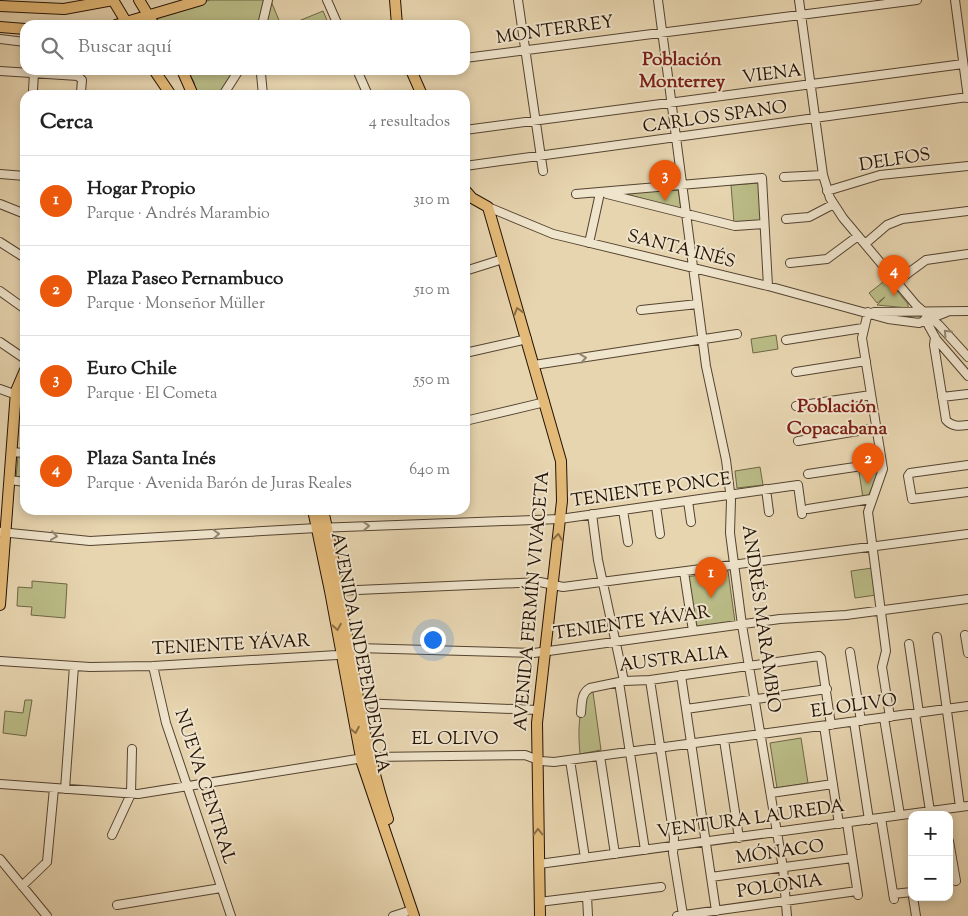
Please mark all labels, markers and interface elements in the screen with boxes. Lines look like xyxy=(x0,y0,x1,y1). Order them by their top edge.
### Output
street label: MONTERREY xyxy=(494,10,616,52)
search box xyxy=(20,20,470,75)
icon: search xyxy=(38,34,66,62)
text: Buscar aquí xyxy=(78,34,172,61)
district label: Población Monterrey xyxy=(639,47,726,96)
street label: VIENA xyxy=(741,58,804,92)
street label: CARLOS SPANO xyxy=(641,95,789,141)
text: Cerca xyxy=(40,108,93,138)
text: 4 resultados xyxy=(369,111,450,134)
street label: DELFOS xyxy=(857,143,933,179)
pin: 3 xyxy=(649,160,681,201)
text: Hogar Propio xyxy=(87,176,195,203)
text: 1 xyxy=(53,189,59,212)
text: 310 m xyxy=(413,189,450,212)
text: Parque · Andrés Marambio xyxy=(87,203,270,226)
street label: SANTA INÉS xyxy=(624,224,738,276)
pin: 4 xyxy=(878,255,910,296)
text: Plaza Paseo Pernambuco xyxy=(87,266,283,293)
text: 2 xyxy=(52,279,60,302)
text: 510 m xyxy=(414,279,450,302)
text: Parque · Monseñor Müller xyxy=(87,293,265,316)
one-way arrow xyxy=(514,307,524,316)
one-way arrow xyxy=(944,330,953,339)
one-way arrow xyxy=(578,353,587,363)
text: Euro Chile xyxy=(87,356,177,383)
text: 3 xyxy=(53,369,59,392)
text: 550 m xyxy=(414,369,450,392)
text: Parque · El Cometa xyxy=(87,383,217,406)
district label: Población Copacabana xyxy=(787,394,887,443)
pin: 2 xyxy=(852,443,884,484)
text: Plaza Santa Inés xyxy=(87,446,216,473)
text: 4 xyxy=(52,459,60,482)
text: 640 m xyxy=(409,459,450,482)
street label: TENIENTE PONCE xyxy=(569,467,733,515)
street label: AVENIDA FERMÍN VIVACETA xyxy=(509,469,557,732)
text: Parque · Avenida Barón de Juras Reales xyxy=(87,473,352,496)
one-way arrow xyxy=(362,521,370,532)
street label: ANDRÉS MARAMBIO xyxy=(734,523,786,715)
one-way arrow xyxy=(212,528,220,539)
street label: AVENIDA INDEPENDENCIA xyxy=(323,530,395,776)
one-way arrow xyxy=(50,531,58,541)
one-way arrow xyxy=(552,533,563,541)
pin: 1 xyxy=(695,557,727,598)
street label: TENIENTE YÁVAR xyxy=(552,600,712,648)
one-way arrow xyxy=(331,623,341,632)
your location xyxy=(420,627,446,653)
street label: TENIENTE YÁVAR xyxy=(151,629,311,663)
street label: AUSTRALIA xyxy=(618,640,731,680)
street label: EL OLIVO xyxy=(809,688,899,726)
street label: NUEVA CENTRAL xyxy=(167,706,241,868)
one-way arrow xyxy=(349,726,359,734)
street label: EL OLIVO xyxy=(411,727,499,753)
street label: VENTURA LAUREDA xyxy=(655,794,847,846)
map controls xyxy=(908,811,953,901)
button: + xyxy=(908,811,953,856)
one-way arrow xyxy=(533,828,543,836)
street label: MÓNACO xyxy=(734,833,826,872)
button: − xyxy=(908,856,953,901)
street label: POLONIA xyxy=(735,868,825,906)

